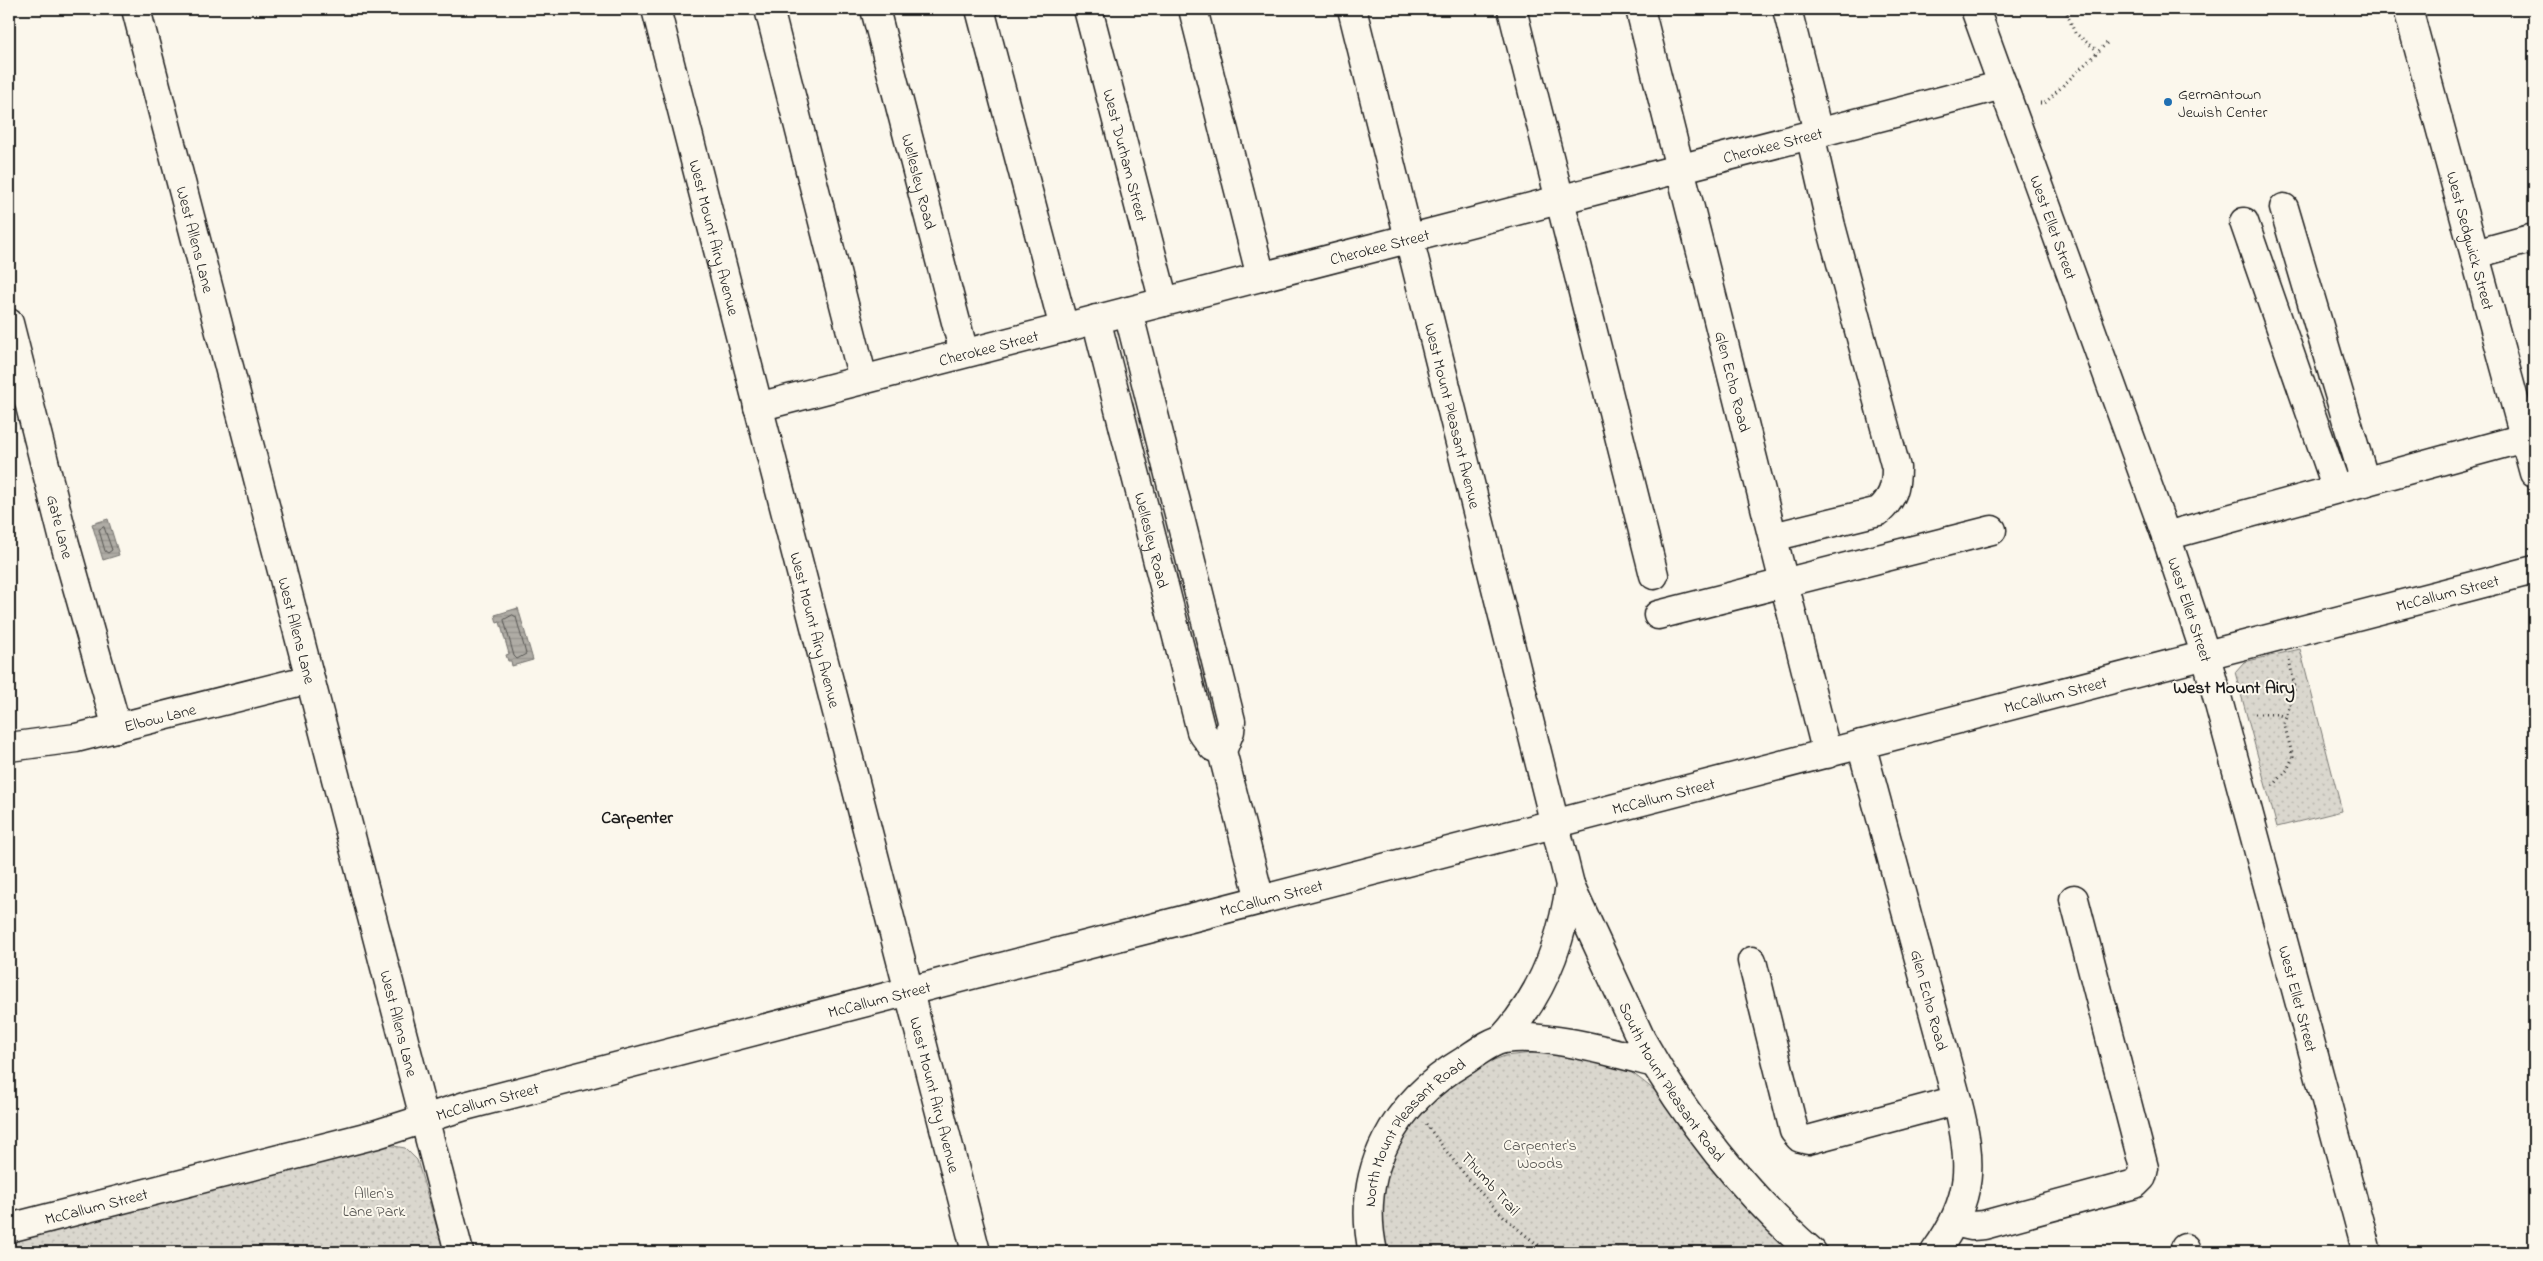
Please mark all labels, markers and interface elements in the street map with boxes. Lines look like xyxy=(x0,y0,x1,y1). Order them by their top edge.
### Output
place label: Germantown Jewish Center xyxy=(2178,83,2267,125)
street label: West Durham Street xyxy=(1095,87,1153,225)
marker: Germantown Jewish Center xyxy=(2162,96,2174,108)
street label: Cherokee Street xyxy=(1721,122,1826,171)
street label: Wellesley Road xyxy=(894,131,942,232)
street label: West Mount Airy Avenue xyxy=(681,158,745,319)
street label: West Sedgwick Street xyxy=(2439,169,2499,314)
street label: West Ellet Street xyxy=(2022,172,2082,284)
street label: West Allens Lane xyxy=(169,184,219,297)
street label: Cherokee Street xyxy=(1328,224,1433,273)
street label: West Mount Pleasant Avenue xyxy=(1417,321,1486,512)
street label: Cherokee Street xyxy=(936,325,1042,374)
street label: Glen Echo Road xyxy=(1707,329,1756,435)
street label: Wellesley Road xyxy=(1127,490,1174,591)
street label: Gate Lane xyxy=(39,493,79,563)
street label: West Mount Airy Avenue xyxy=(782,550,846,712)
street label: West Ellet Street xyxy=(2160,555,2217,666)
street label: McCallum Street xyxy=(2394,569,2503,619)
street label: West Allens Lane xyxy=(270,575,321,688)
street label: McCallum Street xyxy=(2002,671,2111,721)
district label: West Mount Airy xyxy=(2173,676,2295,703)
street label: Elbow Lane xyxy=(122,698,200,739)
street label: McCallum Street xyxy=(1610,772,1718,822)
district label: Carpenter xyxy=(601,806,673,832)
street label: McCallum Street xyxy=(1218,874,1326,924)
street label: West Ellet Street xyxy=(2271,943,2323,1056)
street label: Glen Echo Road xyxy=(1903,947,1953,1053)
street label: West Allens Lane xyxy=(372,968,423,1081)
street label: McCallum Street xyxy=(826,976,934,1025)
street label: South Mount Pleasant Road xyxy=(1612,998,1730,1168)
street label: West Mount Airy Avenue xyxy=(902,1015,965,1176)
street label: North Mount Pleasant Road xyxy=(1359,1053,1471,1208)
street label: McCallum Street xyxy=(433,1077,542,1128)
park label: Carpenter's Woods xyxy=(1503,1134,1577,1176)
street label: Thumb Trail xyxy=(1454,1147,1525,1222)
park label: Allen's Lane Park xyxy=(343,1182,406,1224)
street label: McCallum Street xyxy=(43,1183,151,1232)

